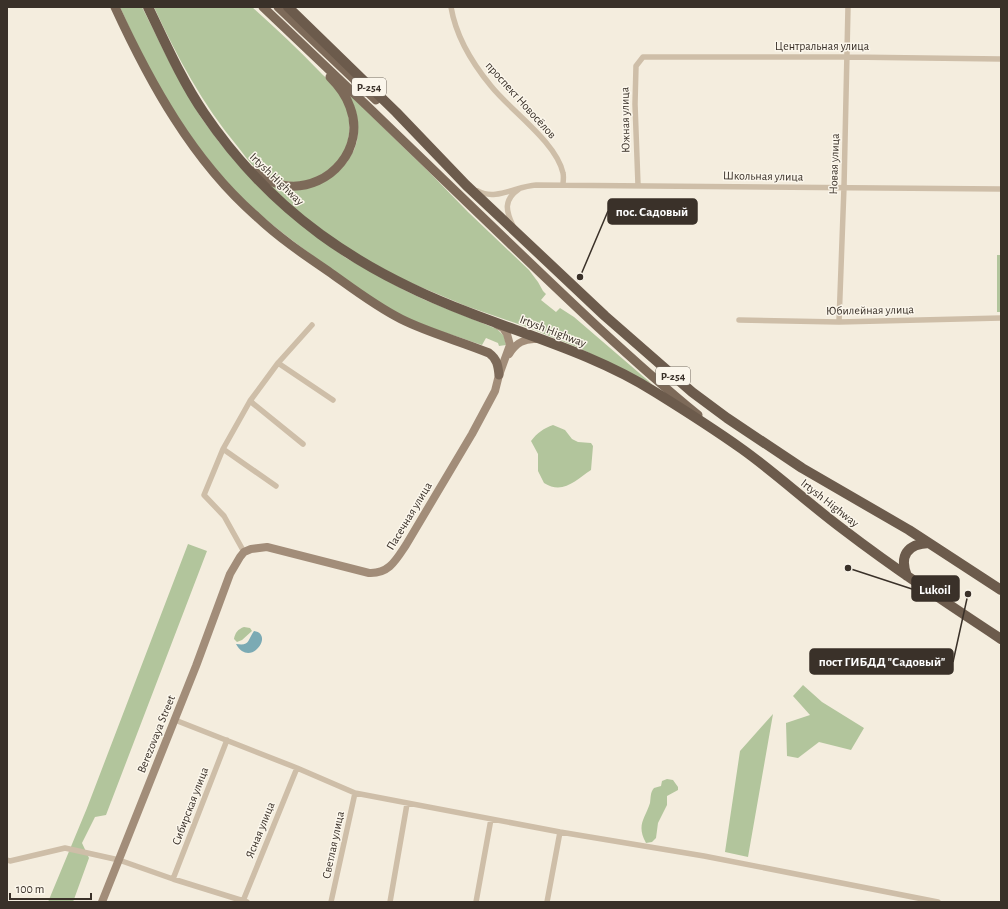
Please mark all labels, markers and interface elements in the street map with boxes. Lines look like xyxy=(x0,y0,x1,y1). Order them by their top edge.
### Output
street label: Центральная улица xyxy=(775,40,870,53)
street label: проспект Новосёлов xyxy=(483,59,559,141)
road number: Р-254 xyxy=(352,78,386,96)
street label: Южная улица xyxy=(618,86,633,153)
street label: Новая улица xyxy=(827,133,842,195)
street label: Irtysh Highway xyxy=(247,150,306,208)
street label: Школьная улица xyxy=(723,169,804,184)
callout: пос. Садовый xyxy=(608,199,697,224)
text: пос. Садовый xyxy=(616,206,688,219)
street label: Юбилейная улица xyxy=(826,303,915,318)
street label: Irtysh Highway xyxy=(518,313,588,350)
road number: Р-254 xyxy=(656,367,690,385)
street label: Irtysh Highway xyxy=(798,477,861,530)
street label: Пасечная улица xyxy=(384,480,435,553)
callout: Lukoil xyxy=(912,576,959,601)
text: Lukoil xyxy=(919,584,951,597)
callout: пост ГИБДД "Садовый" xyxy=(810,649,953,674)
text: пост ГИБДД "Садовый" xyxy=(819,656,946,669)
street label: Berezovaya Street xyxy=(135,693,178,775)
street label: Сибирская улица xyxy=(170,765,212,847)
street label: Ясная улица xyxy=(243,800,278,860)
street label: Светлая улица xyxy=(320,810,347,880)
scale bar xyxy=(10,875,91,901)
text: 100 m xyxy=(16,883,44,895)

